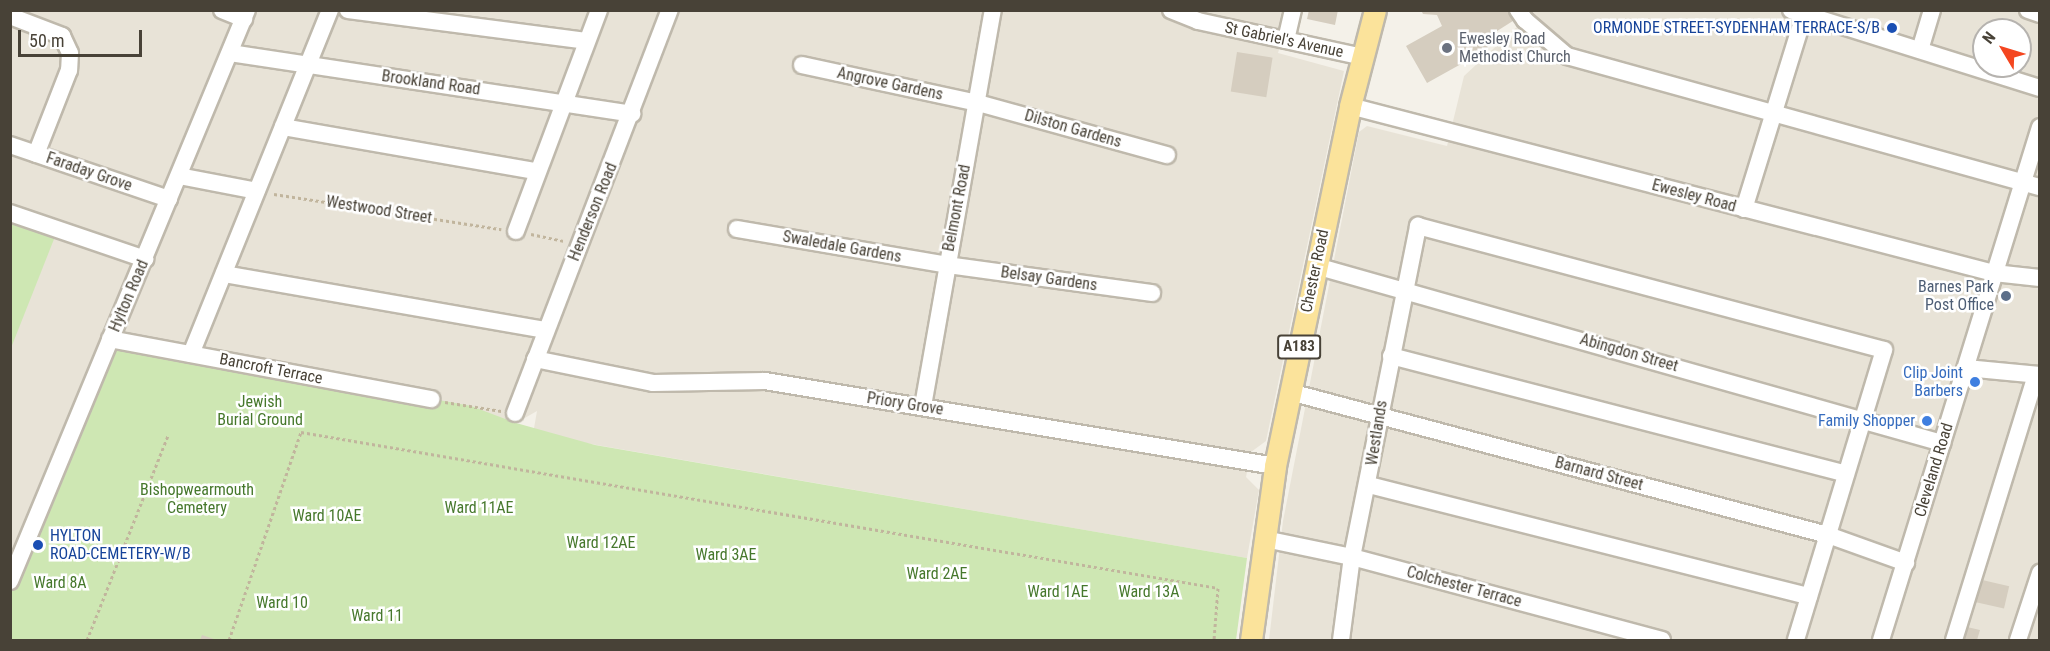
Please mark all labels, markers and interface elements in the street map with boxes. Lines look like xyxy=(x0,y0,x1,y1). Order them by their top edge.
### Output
scale bar xyxy=(21,18,146,56)
street label: St Gabriel's Avenue xyxy=(1223,18,1345,62)
place label: ORMONDE STREET-SYDENHAM TERRACE-S/B xyxy=(1593,18,1880,38)
north arrow xyxy=(1972,18,2032,78)
marker: ORMONDE STREET-SYDENHAM TERRACE-S/B xyxy=(1885,21,1899,35)
text: N xyxy=(1978,28,1999,48)
place label: Ewesley Road Methodist Church xyxy=(1459,29,1571,67)
text: 50 m xyxy=(29,30,64,51)
marker: Ewesley Road Methodist Church xyxy=(1440,41,1454,55)
street label: Angrove Gardens xyxy=(835,63,945,105)
street label: Brookland Road xyxy=(380,67,482,99)
street label: Dilston Gardens xyxy=(1022,106,1124,152)
street label: Faraday Grove xyxy=(44,148,134,196)
street label: Henderson Road xyxy=(565,160,621,264)
street label: Belmont Road xyxy=(939,163,975,253)
street label: Ewesley Road xyxy=(1650,176,1738,216)
street label: Westwood Street xyxy=(325,192,433,228)
street label: Swaledale Gardens xyxy=(781,227,903,267)
street label: Chester Road xyxy=(1297,228,1333,314)
street label: Hylton Road xyxy=(105,257,153,335)
street label: Belsay Gardens xyxy=(999,263,1099,295)
place label: Barnes Park Post Office xyxy=(1918,277,1994,315)
marker: Barnes Park Post Office xyxy=(1999,289,2013,303)
street label: Abingdon Street xyxy=(1578,330,1680,376)
road number: A183 xyxy=(1276,335,1322,359)
street label: Bancroft Terrace xyxy=(218,350,324,388)
place label: Clip Joint Barbers xyxy=(1903,363,1963,401)
marker: Clip Joint Barbers xyxy=(1968,375,1982,389)
street label: Priory Grove xyxy=(865,388,945,420)
park label: Jewish Burial Ground xyxy=(217,392,303,430)
street label: Westlands xyxy=(1362,399,1392,467)
place label: Family Shopper xyxy=(1818,411,1915,431)
marker: Family Shopper xyxy=(1920,414,1934,428)
street label: Cleveland Road xyxy=(1911,421,1957,519)
street label: Barnard Street xyxy=(1553,453,1645,495)
park label: Bishopwearmouth Cemetery xyxy=(140,480,254,518)
park label: Ward 11AE xyxy=(445,498,513,518)
park label: Ward 10AE xyxy=(293,506,361,526)
place label: HYLTON ROAD-CEMETERY-W/B xyxy=(50,526,191,564)
park label: Ward 12AE xyxy=(567,533,635,553)
marker: HYLTON ROAD-CEMETERY-W/B xyxy=(31,538,45,552)
park label: Ward 3AE xyxy=(695,545,757,565)
street label: Colchester Terrace xyxy=(1404,562,1524,612)
park label: Ward 2AE xyxy=(906,564,968,584)
park label: Ward 8A xyxy=(33,573,87,593)
park label: Ward 1AE xyxy=(1027,582,1089,602)
park label: Ward 13A xyxy=(1119,582,1179,602)
park label: Ward 10 xyxy=(256,593,308,613)
park label: Ward 11 xyxy=(351,606,403,626)

